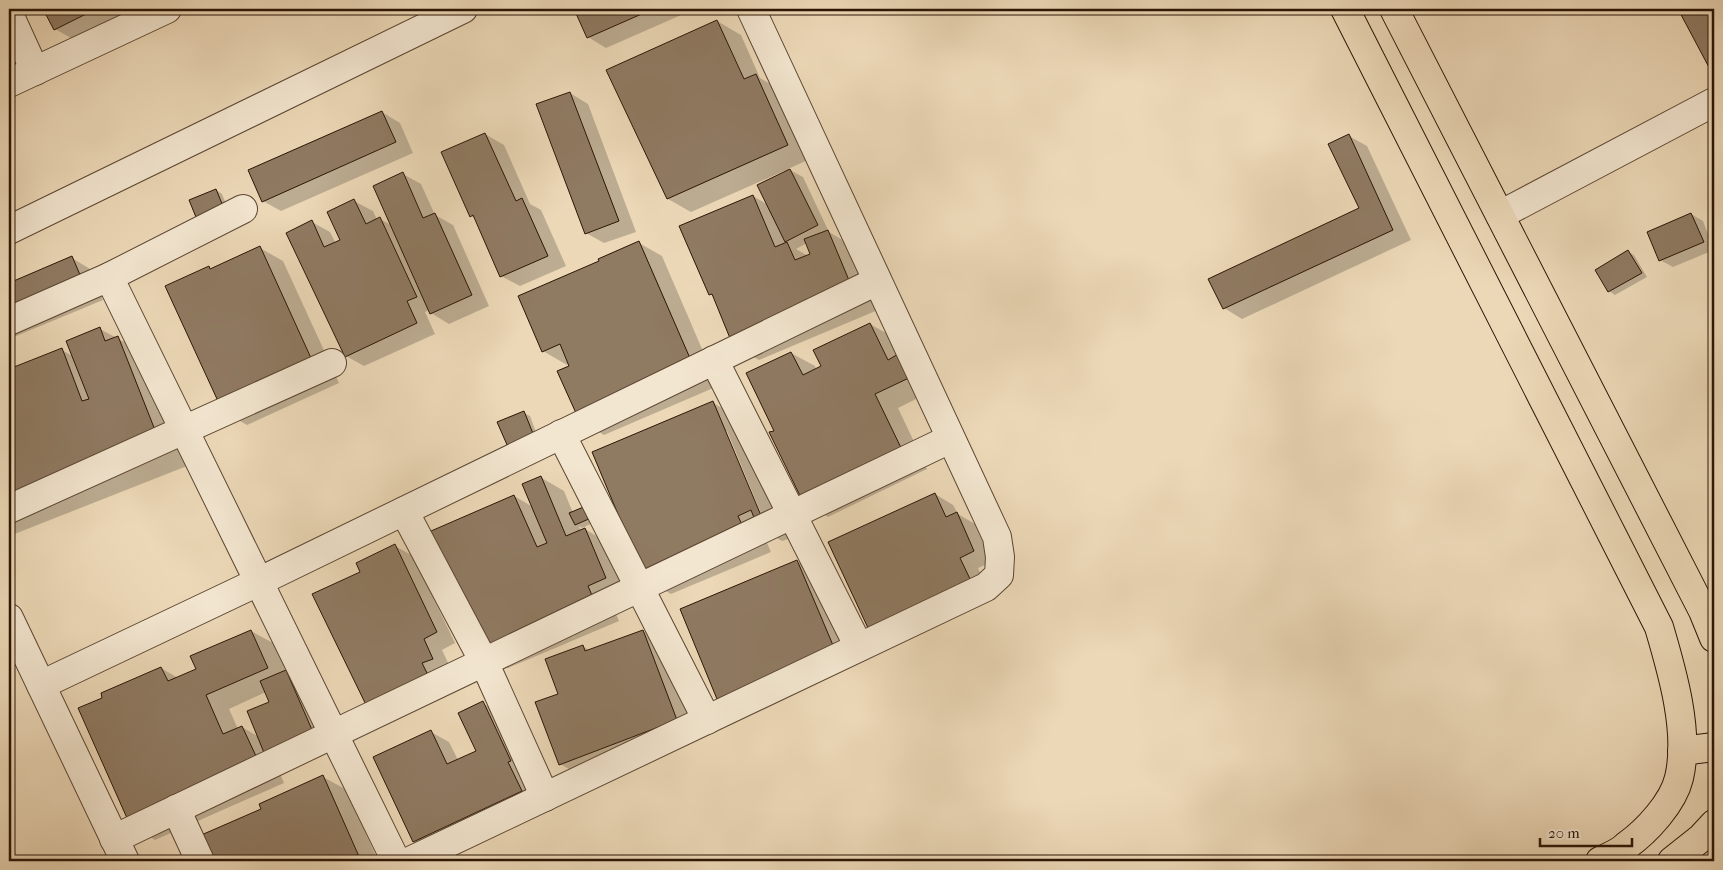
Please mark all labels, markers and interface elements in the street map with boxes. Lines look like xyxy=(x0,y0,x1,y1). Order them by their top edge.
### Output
scale bar xyxy=(1540,815,1633,847)
text: 20 m xyxy=(1548,824,1580,842)

